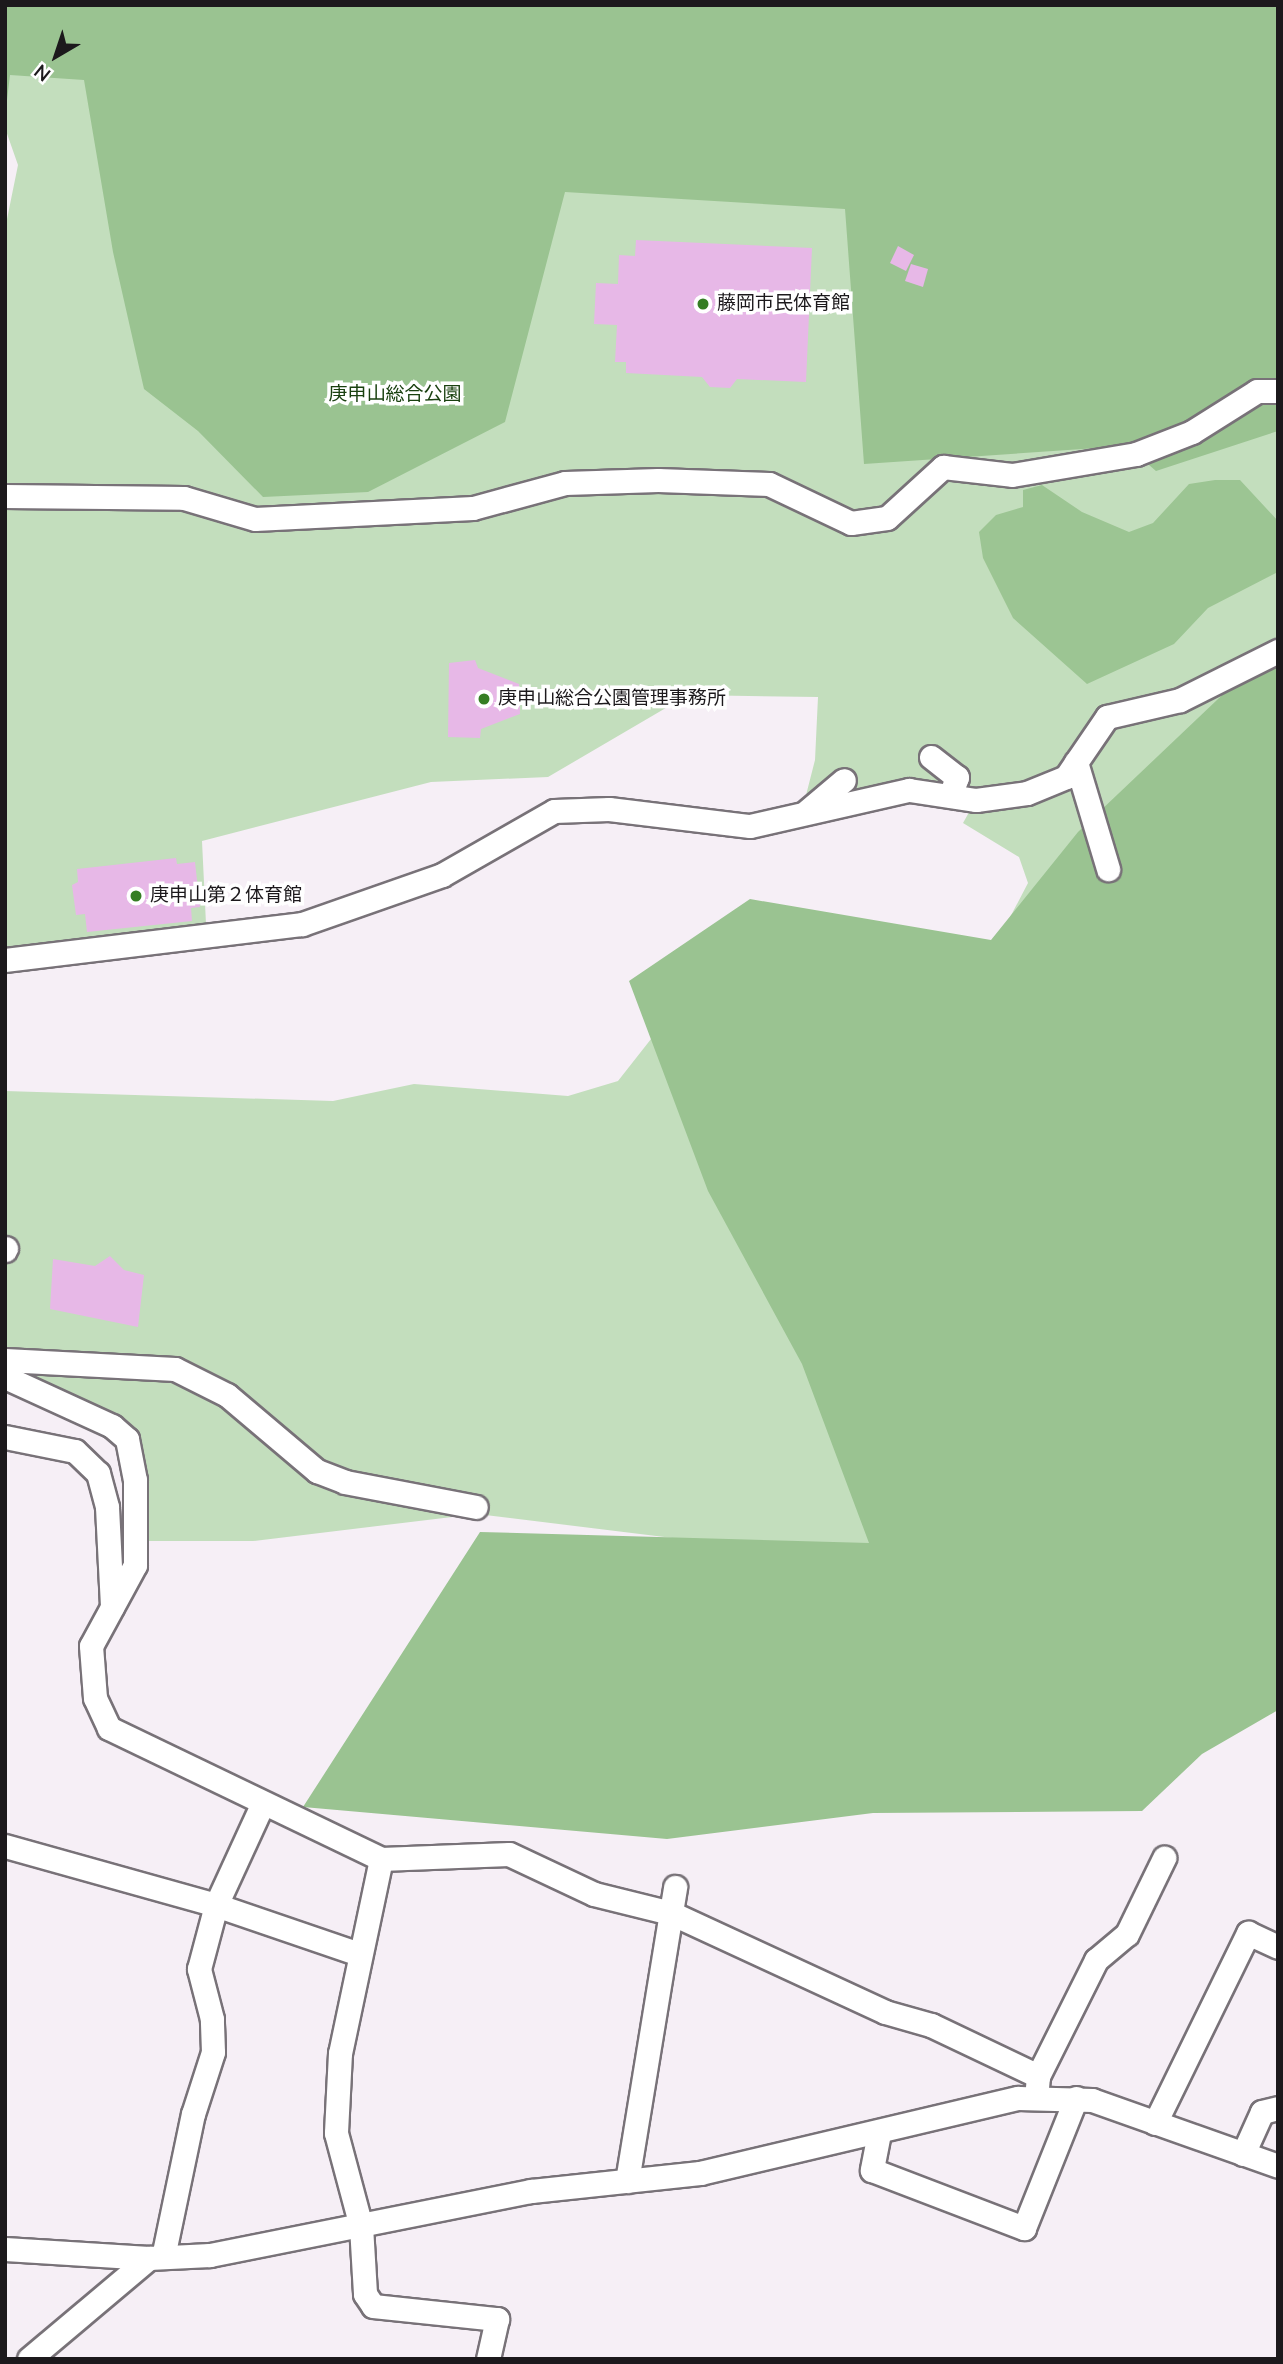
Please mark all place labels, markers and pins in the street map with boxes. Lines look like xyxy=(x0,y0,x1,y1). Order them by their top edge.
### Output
place label: 藤岡市民体育館 xyxy=(717,293,850,315)
marker: 藤岡市民体育館 xyxy=(695,296,711,312)
place label: 庚申山総合公園管理事務所 xyxy=(498,688,726,710)
marker: 庚申山総合公園管理事務所 xyxy=(476,691,492,707)
place label: 庚申山第２体育館 xyxy=(150,885,302,907)
marker: 庚申山第２体育館 xyxy=(128,888,144,904)

